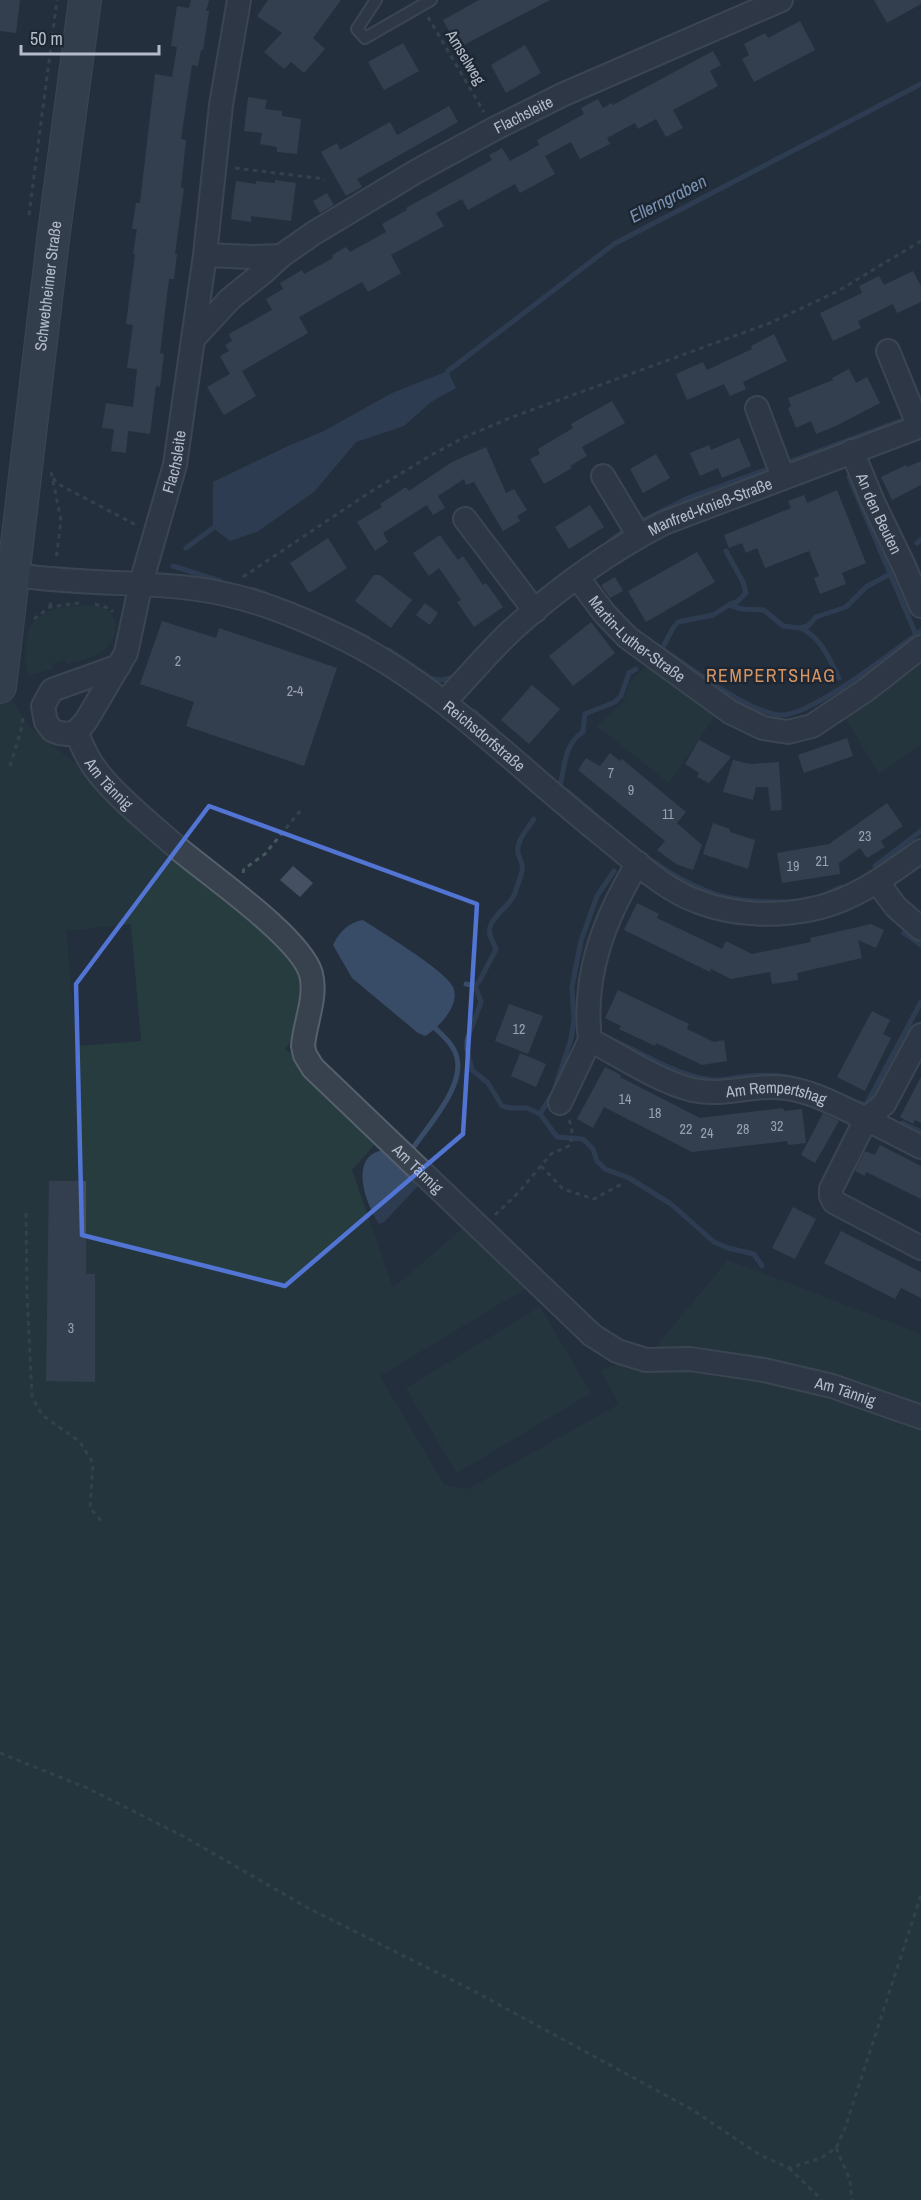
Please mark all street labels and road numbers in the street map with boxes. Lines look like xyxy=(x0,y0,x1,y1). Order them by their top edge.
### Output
street label: Amselweg xyxy=(440,25,491,89)
street label: Flachsleite xyxy=(490,90,557,138)
street label: Schwebheimer Straße xyxy=(29,220,66,352)
street label: Flachsleite xyxy=(157,429,191,496)
street label: An den Beuten xyxy=(851,469,907,557)
street label: Manfred-Knieß-Straße xyxy=(644,472,775,541)
street label: Martin-Luther-Straße xyxy=(584,591,690,687)
street label: Reichsdorfstraße xyxy=(439,695,530,776)
street label: Am Tännig xyxy=(79,753,139,815)
street label: Am Rempertshag xyxy=(724,1076,831,1110)
street label: Am Tännig xyxy=(387,1138,449,1199)
street label: Am Tännig xyxy=(812,1371,880,1412)

